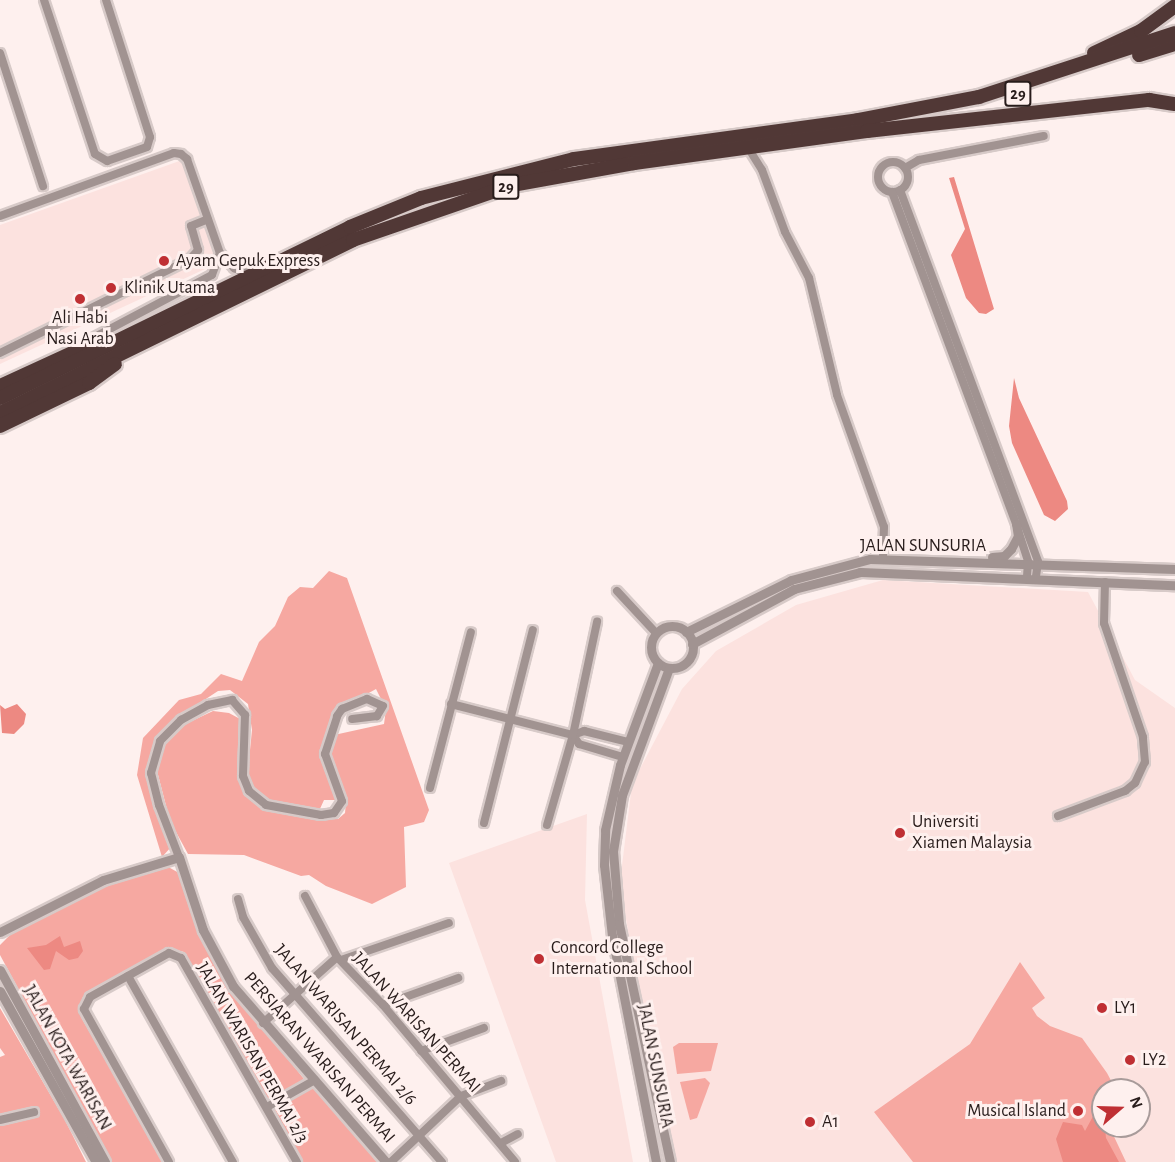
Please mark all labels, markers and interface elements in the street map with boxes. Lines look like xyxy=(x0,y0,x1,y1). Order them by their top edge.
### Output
road number: 29 xyxy=(1003,81,1033,107)
road number: 29 xyxy=(491,174,521,200)
place label: Ayam Gepuk Express xyxy=(176,250,320,272)
marker: Ayam Gepuk Express xyxy=(157,254,171,268)
place label: Klinik Utama xyxy=(124,277,215,299)
marker: Klinik Utama xyxy=(102,279,120,297)
marker: Ali Habi Nasi Arab xyxy=(73,292,87,306)
place label: Ali Habi Nasi Arab xyxy=(46,308,114,350)
street label: JALAN SUNSURIA xyxy=(860,535,986,557)
place label: Universiti Xiamen Malaysia xyxy=(912,812,1032,854)
marker: Universiti Xiamen Malaysia xyxy=(893,826,907,840)
place label: Concord College International School xyxy=(551,938,692,980)
street label: JALAN WARISAN PERMAI 2/6 xyxy=(269,940,421,1110)
street label: JALAN WARISAN PERMAI xyxy=(347,948,485,1098)
marker: Concord College International School xyxy=(532,952,546,966)
street label: JALAN WARISAN PERMAI 2/3 xyxy=(191,959,313,1147)
street label: PERSIARAN WARISAN PERMAI xyxy=(239,968,399,1148)
street label: JALAN KOTA WARISAN xyxy=(18,982,116,1134)
place label: LY1 xyxy=(1114,997,1136,1019)
marker: LY1 xyxy=(1095,1001,1109,1015)
street label: JALAN SUNSURIA xyxy=(632,1002,678,1130)
place label: LY2 xyxy=(1142,1049,1166,1071)
marker: LY2 xyxy=(1123,1053,1137,1067)
north arrow xyxy=(1091,1078,1151,1138)
text: N xyxy=(1127,1095,1145,1110)
place label: Musical Island xyxy=(967,1100,1066,1122)
marker: Musical Island xyxy=(1071,1104,1085,1118)
place label: A1 xyxy=(822,1111,839,1133)
marker: A1 xyxy=(803,1115,817,1129)

